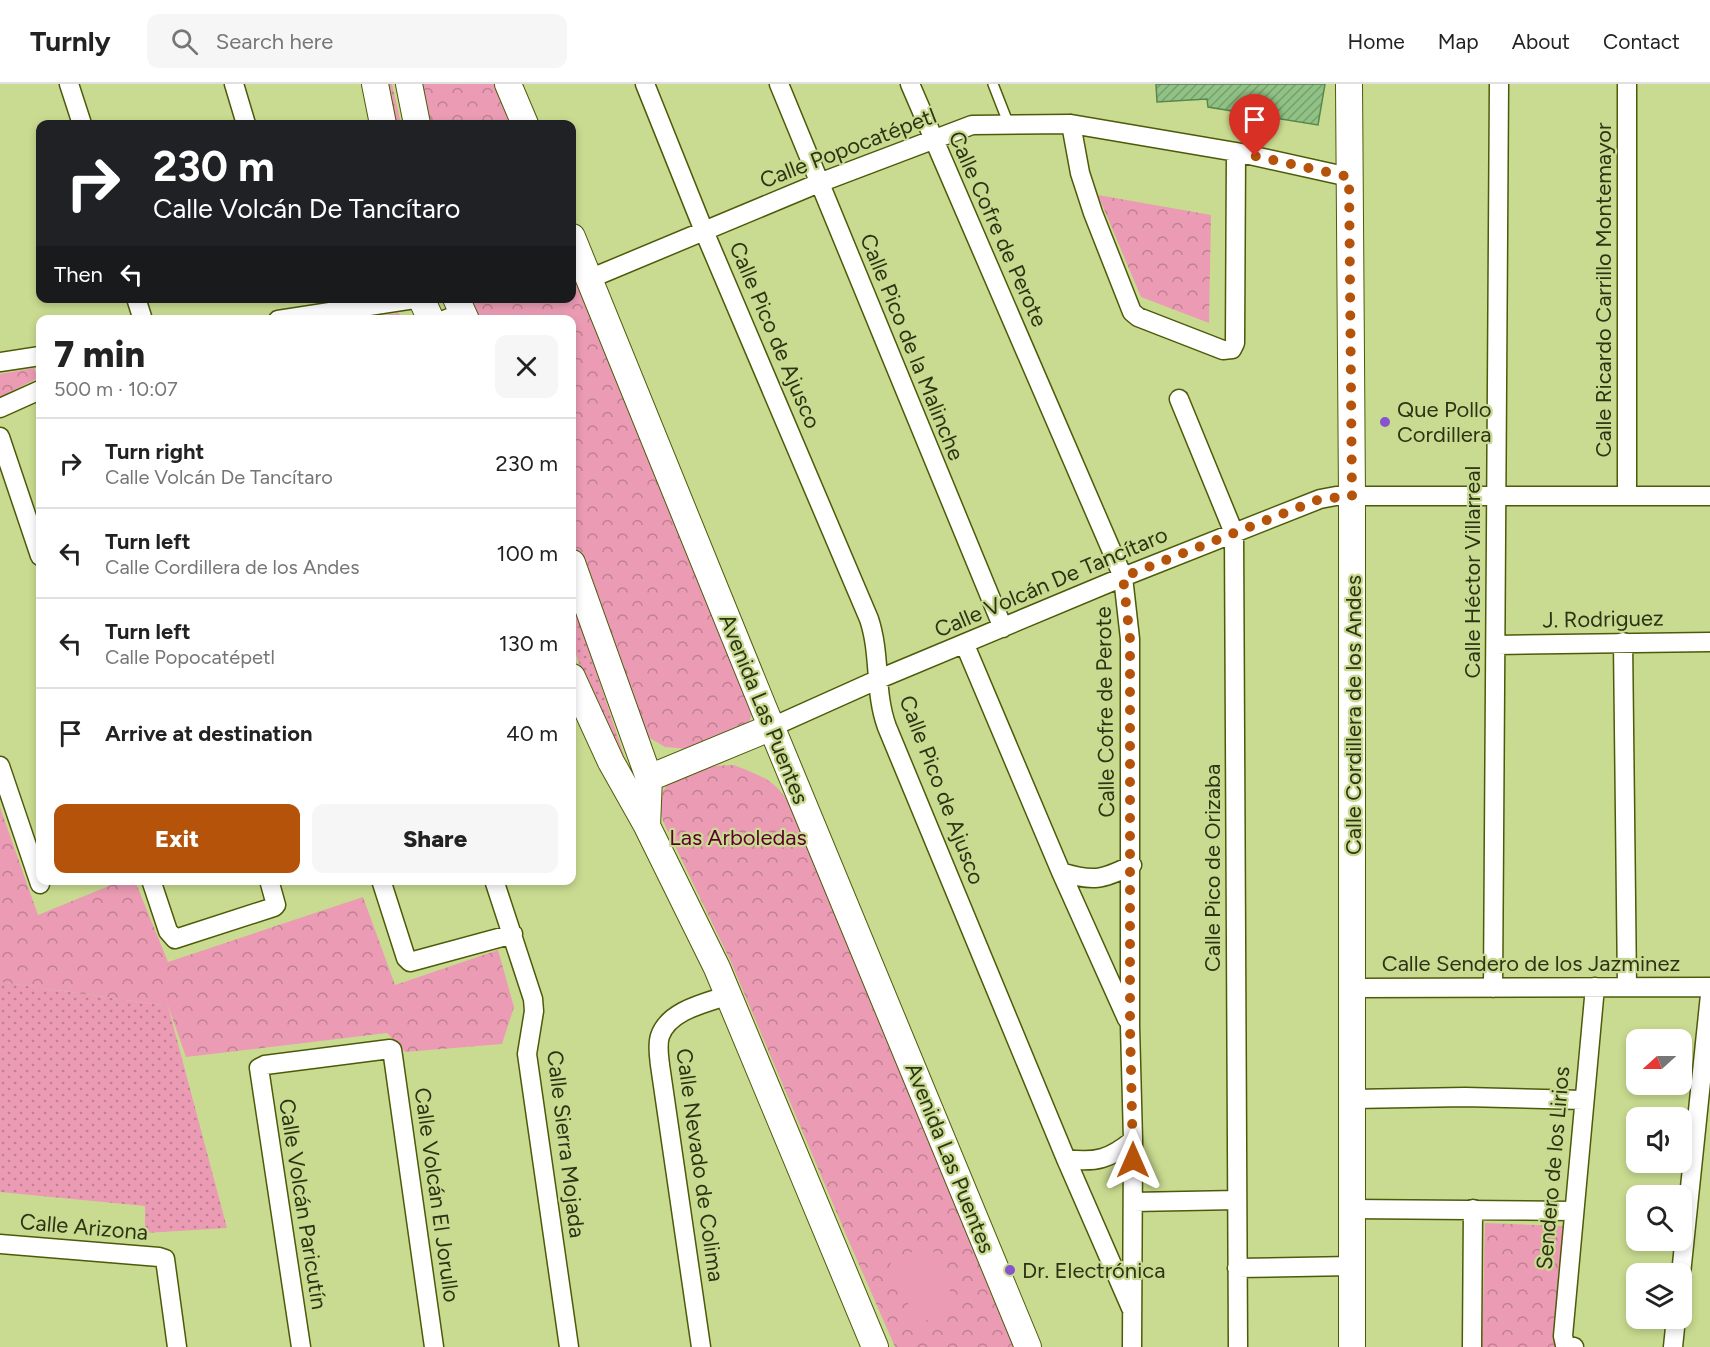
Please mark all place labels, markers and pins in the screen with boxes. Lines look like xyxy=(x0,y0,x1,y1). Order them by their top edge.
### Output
pin xyxy=(1229,94,1280,156)
place label: Que Pollo Cordillera xyxy=(1397,396,1492,448)
marker: Que Pollo Cordillera xyxy=(1378,415,1392,429)
place label: Dr. Electrónica xyxy=(1022,1257,1165,1284)
marker: Dr. Electrónica xyxy=(1003,1263,1017,1277)

